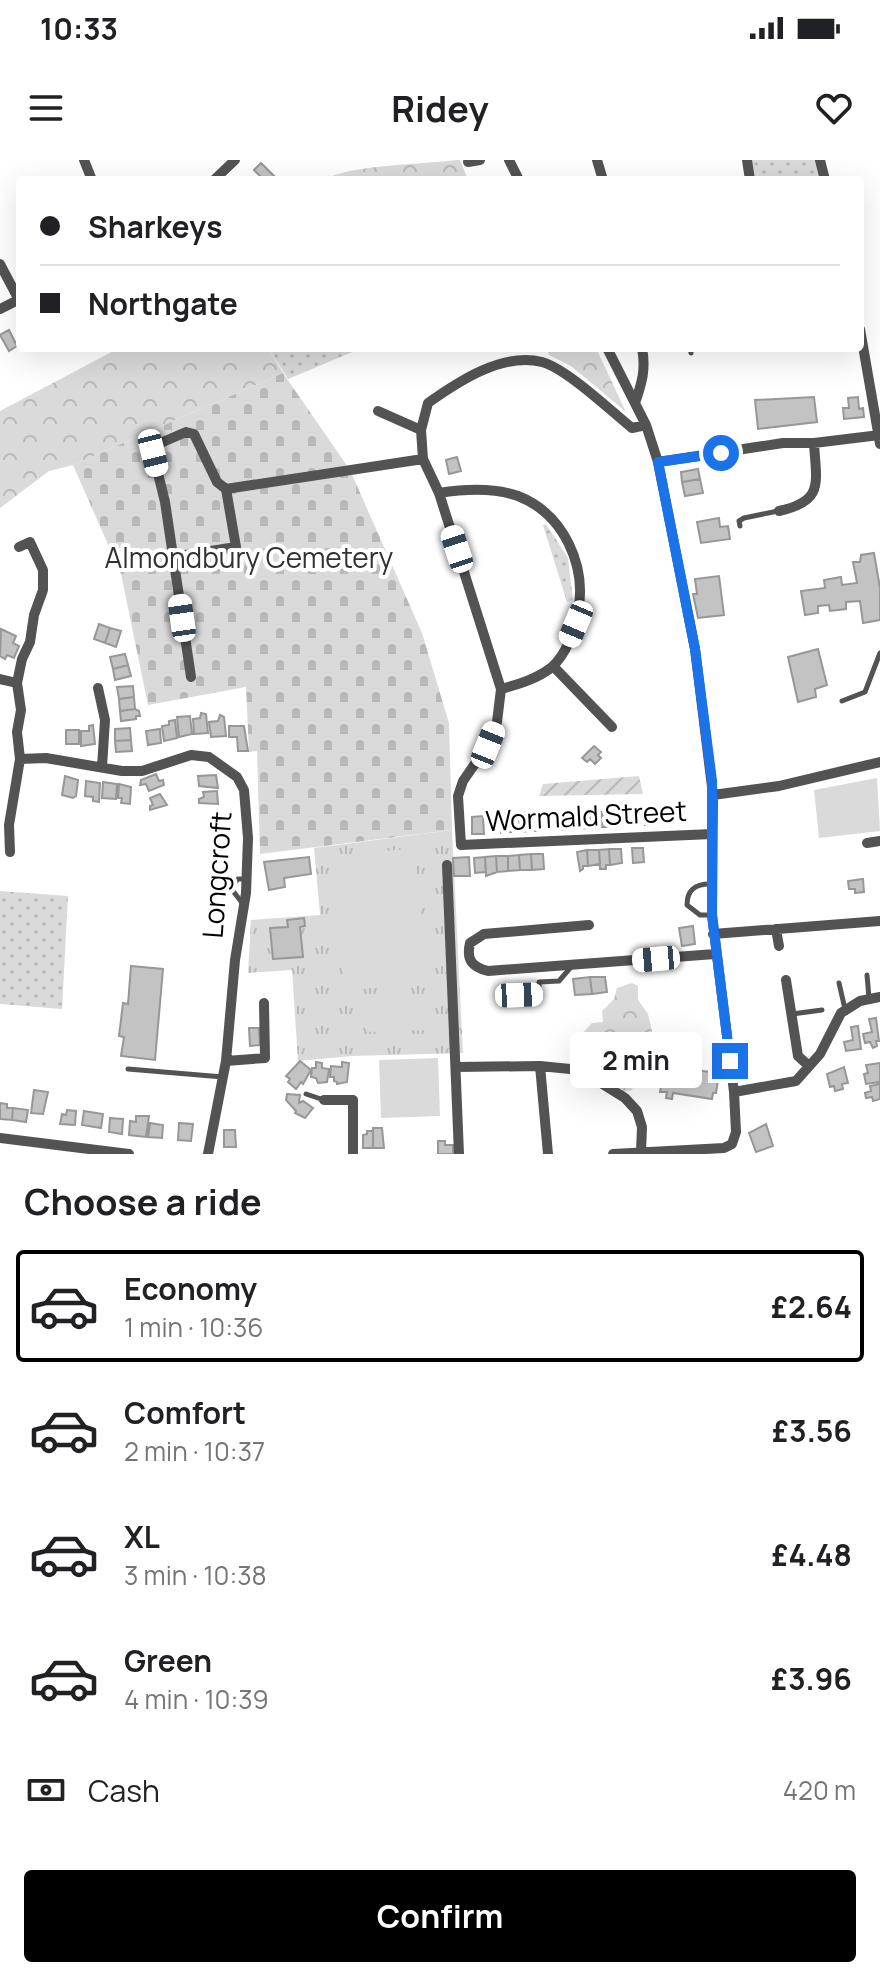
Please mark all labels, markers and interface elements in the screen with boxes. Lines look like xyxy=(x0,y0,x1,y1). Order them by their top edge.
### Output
text: 10:33 xyxy=(40,8,118,49)
text: Ridey xyxy=(391,84,489,133)
icon: menu xyxy=(24,86,68,130)
icon: heart xyxy=(812,86,856,130)
text: Sharkeys xyxy=(88,206,222,247)
text: Northgate xyxy=(88,283,238,324)
car xyxy=(136,427,170,479)
route start xyxy=(703,435,739,471)
car xyxy=(438,522,476,576)
park label: Almondbury Cemetery xyxy=(105,538,394,576)
car xyxy=(167,593,197,643)
car xyxy=(556,597,596,651)
car xyxy=(468,718,508,772)
street label: Wormald Street xyxy=(484,791,688,839)
street label: Longcroft xyxy=(193,810,239,940)
car xyxy=(631,945,681,973)
car xyxy=(495,982,543,1008)
callout: 2 min xyxy=(570,1033,702,1089)
text: 2 min xyxy=(602,1042,670,1078)
route end xyxy=(712,1043,748,1079)
text: Choose a ride xyxy=(24,1177,262,1226)
text: Economy xyxy=(124,1268,257,1309)
icon: car xyxy=(28,1270,100,1342)
text: £2.64 xyxy=(771,1286,852,1327)
text: 1 min · 10:36 xyxy=(124,1309,263,1345)
text: Comfort xyxy=(124,1392,246,1433)
icon: car xyxy=(28,1394,100,1466)
text: £3.56 xyxy=(772,1410,852,1451)
text: 2 min · 10:37 xyxy=(124,1433,265,1469)
text: XL xyxy=(124,1516,160,1557)
icon: car xyxy=(28,1518,100,1590)
text: £4.48 xyxy=(771,1534,852,1575)
text: 3 min · 10:38 xyxy=(124,1557,267,1593)
text: Green xyxy=(124,1640,212,1681)
icon: car xyxy=(28,1642,100,1714)
text: £3.96 xyxy=(771,1658,852,1699)
text: 4 min · 10:39 xyxy=(124,1681,269,1717)
icon: cash xyxy=(24,1768,68,1812)
text: Cash xyxy=(88,1770,160,1811)
text: 420 m xyxy=(783,1772,856,1808)
button: Confirm xyxy=(24,1870,856,1962)

